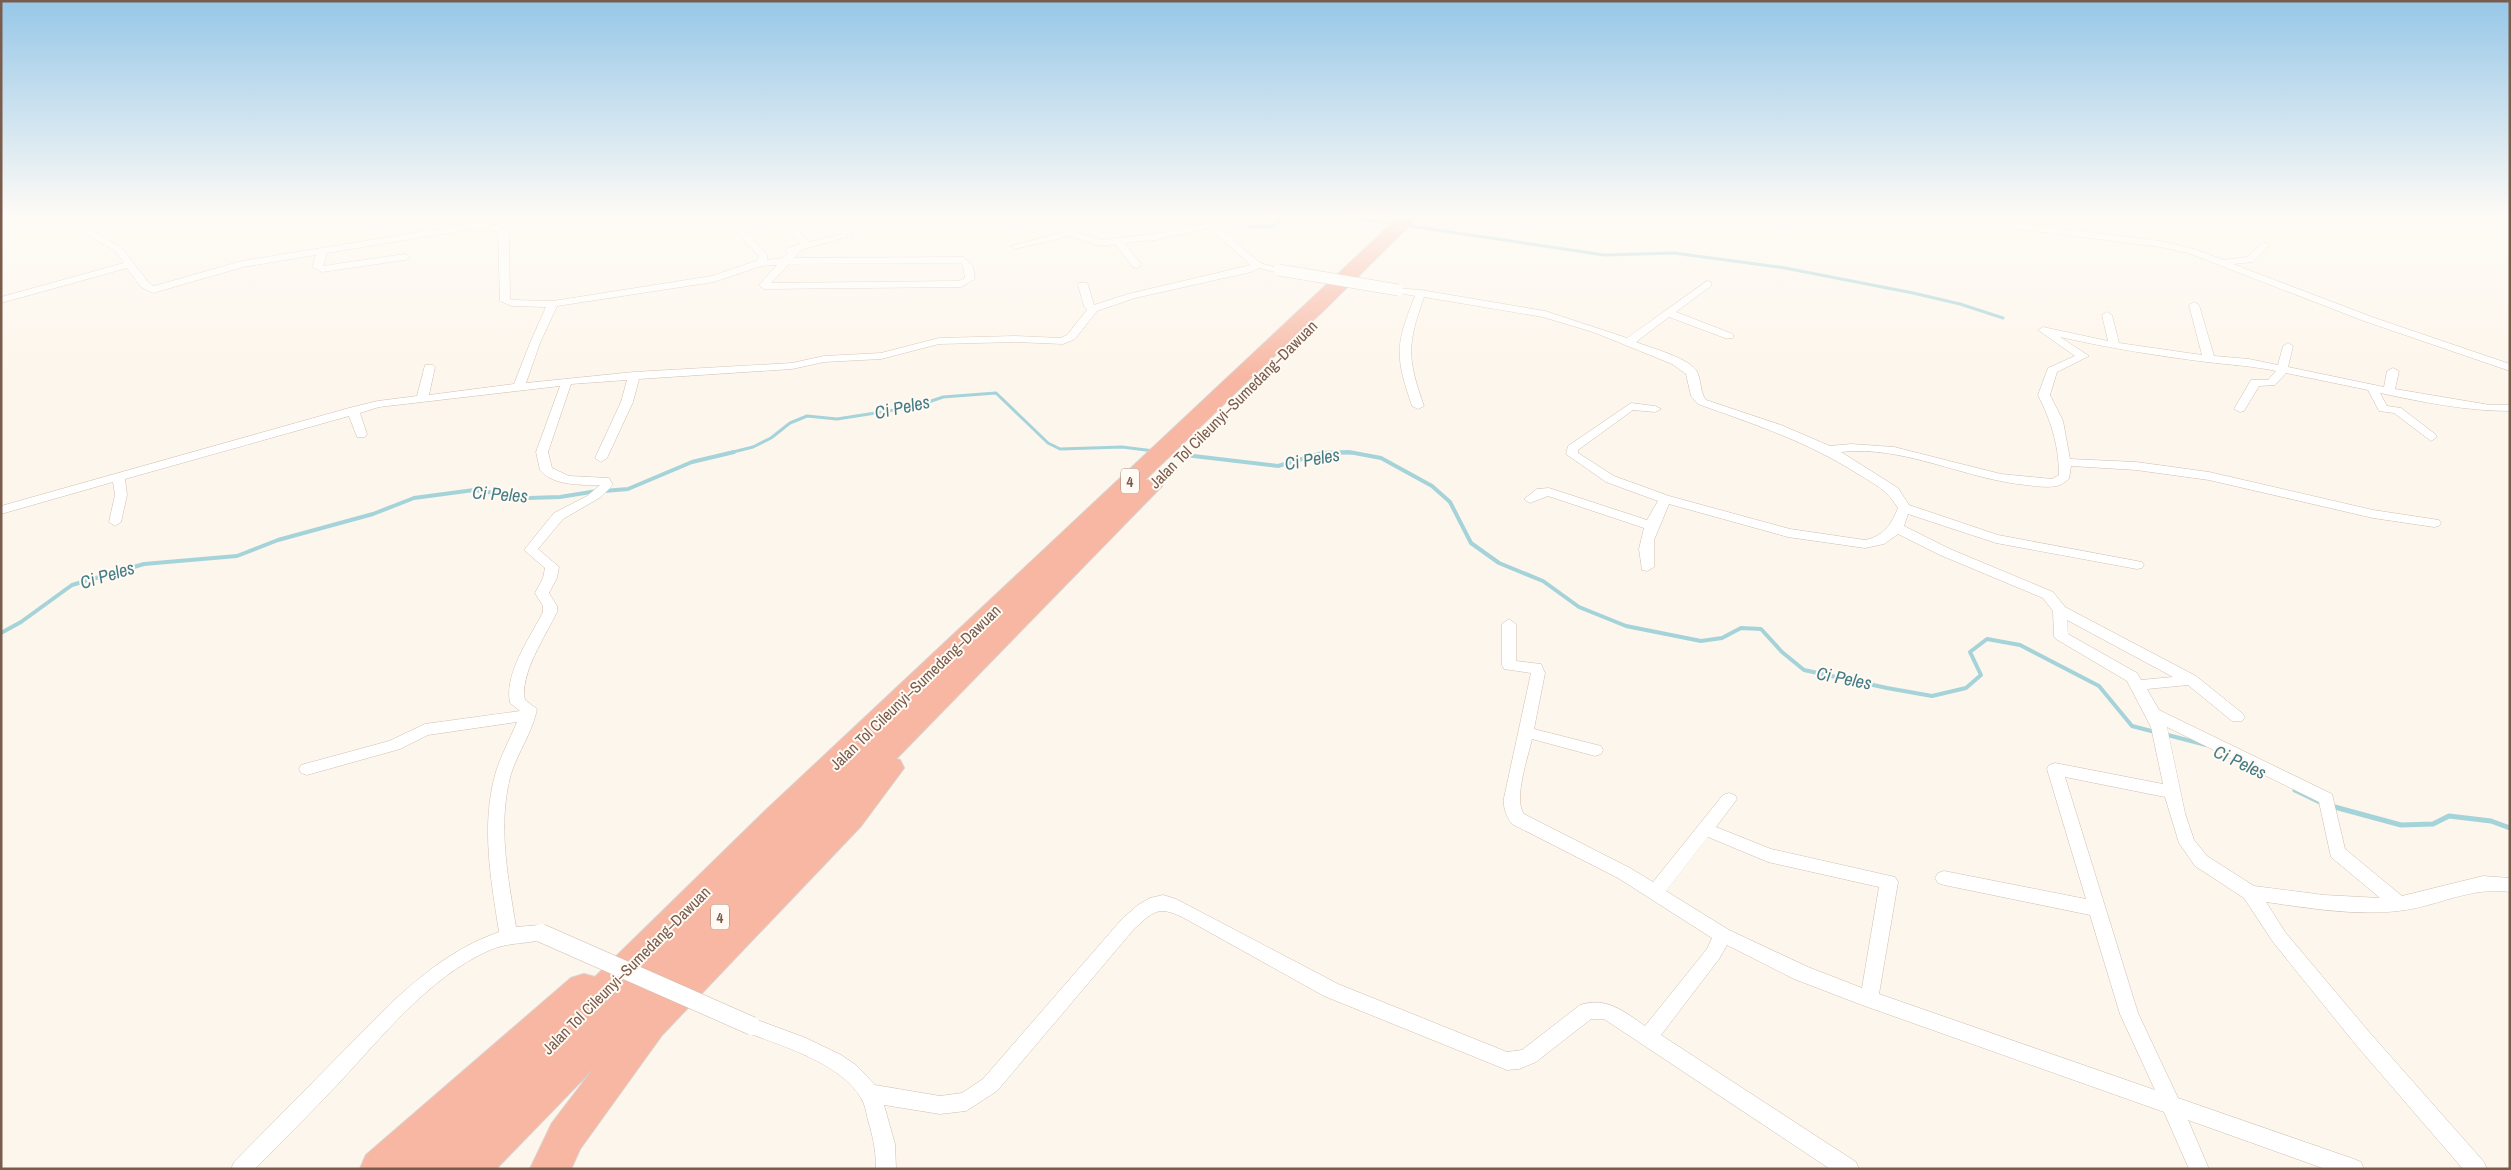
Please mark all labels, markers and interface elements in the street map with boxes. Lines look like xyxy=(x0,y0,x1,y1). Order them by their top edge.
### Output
street label: Jalan Tol Cileunyi–Sumedang–Dawuan xyxy=(1144,315,1322,493)
water label: Ci Peles xyxy=(872,389,932,425)
water label: Ci Peles xyxy=(1282,442,1342,476)
road number: 4 xyxy=(1121,468,1139,494)
water label: Ci Peles xyxy=(471,480,529,508)
water label: Ci Peles xyxy=(77,555,137,595)
street label: Jalan Tol Cileunyi–Sumedang–Dawuan xyxy=(825,599,1005,775)
water label: Ci Peles xyxy=(1814,660,1874,696)
water label: Ci Peles xyxy=(2209,739,2271,785)
street label: Jalan Tol Cileunyi–Sumedang–Dawuan xyxy=(537,881,715,1059)
road number: 4 xyxy=(711,904,729,930)

